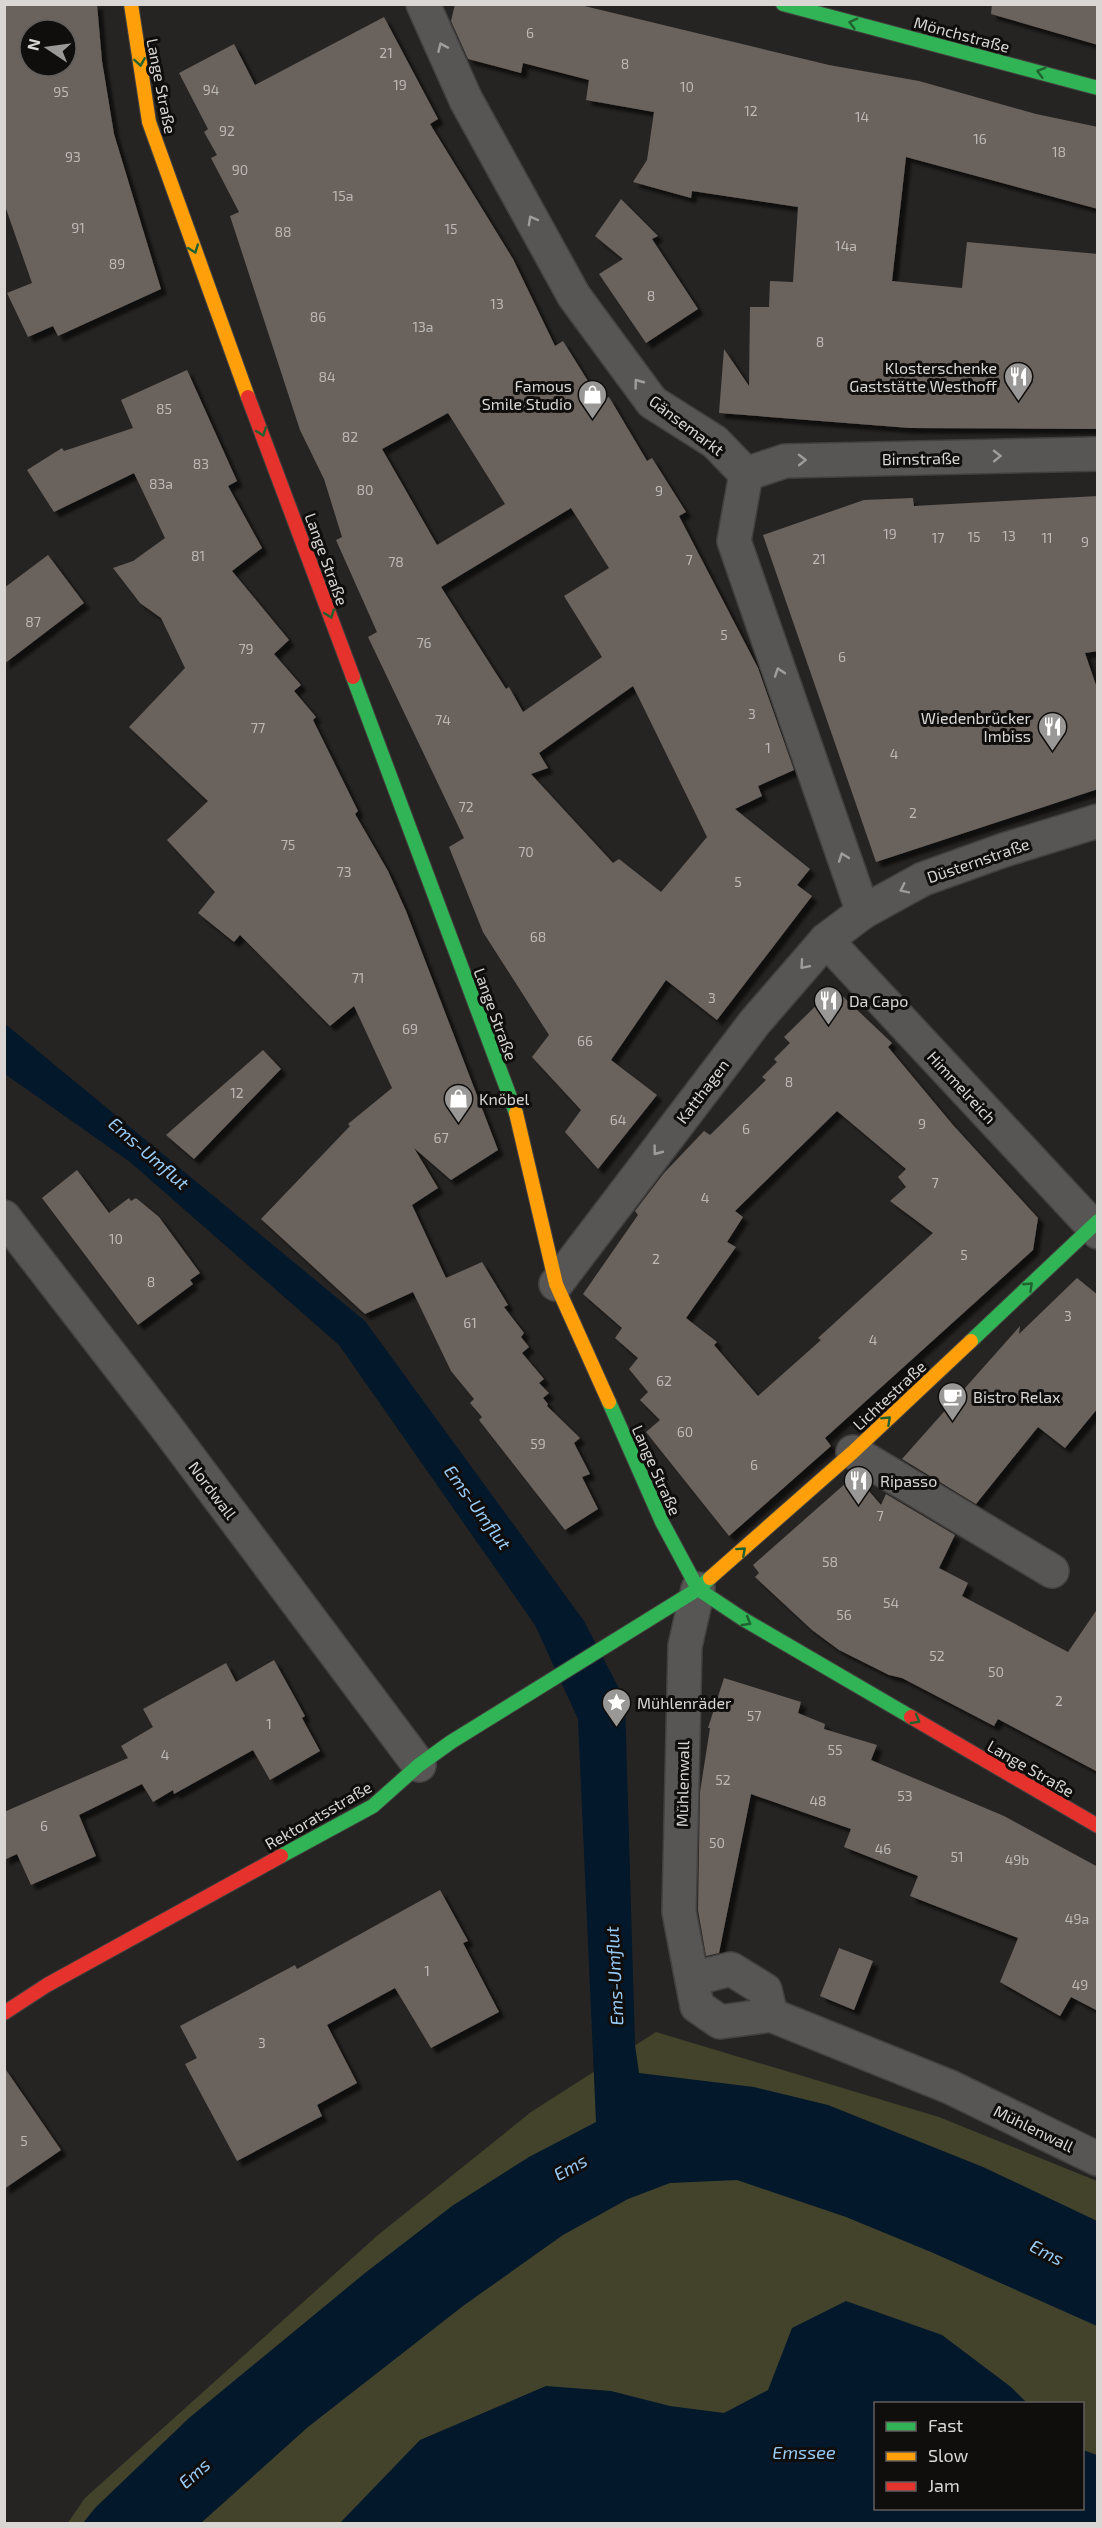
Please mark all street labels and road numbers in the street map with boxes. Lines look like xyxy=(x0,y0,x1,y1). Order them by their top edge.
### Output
street label: Mönchstraße xyxy=(912,12,1012,56)
street label: Lange Straße xyxy=(143,37,181,135)
street label: Gänsemarkt xyxy=(646,391,728,459)
street label: Birnstraße xyxy=(882,448,960,468)
street label: Lange Straße xyxy=(302,510,352,608)
street label: Düsternstraße xyxy=(924,834,1032,886)
street label: Lange Straße xyxy=(471,965,521,1063)
street label: Himmelreich xyxy=(924,1047,1000,1127)
street label: Katthagen xyxy=(672,1055,732,1127)
street label: Lichtestraße xyxy=(849,1356,929,1434)
street label: Lange Straße xyxy=(629,1422,685,1518)
street label: Nordwall xyxy=(185,1457,241,1523)
street label: Lange Straße xyxy=(984,1736,1078,1800)
street label: Mühlenwall xyxy=(672,1740,692,1827)
street label: Rektoratsstraße xyxy=(261,1777,375,1853)
street label: Mühlenwall xyxy=(991,2100,1077,2156)

